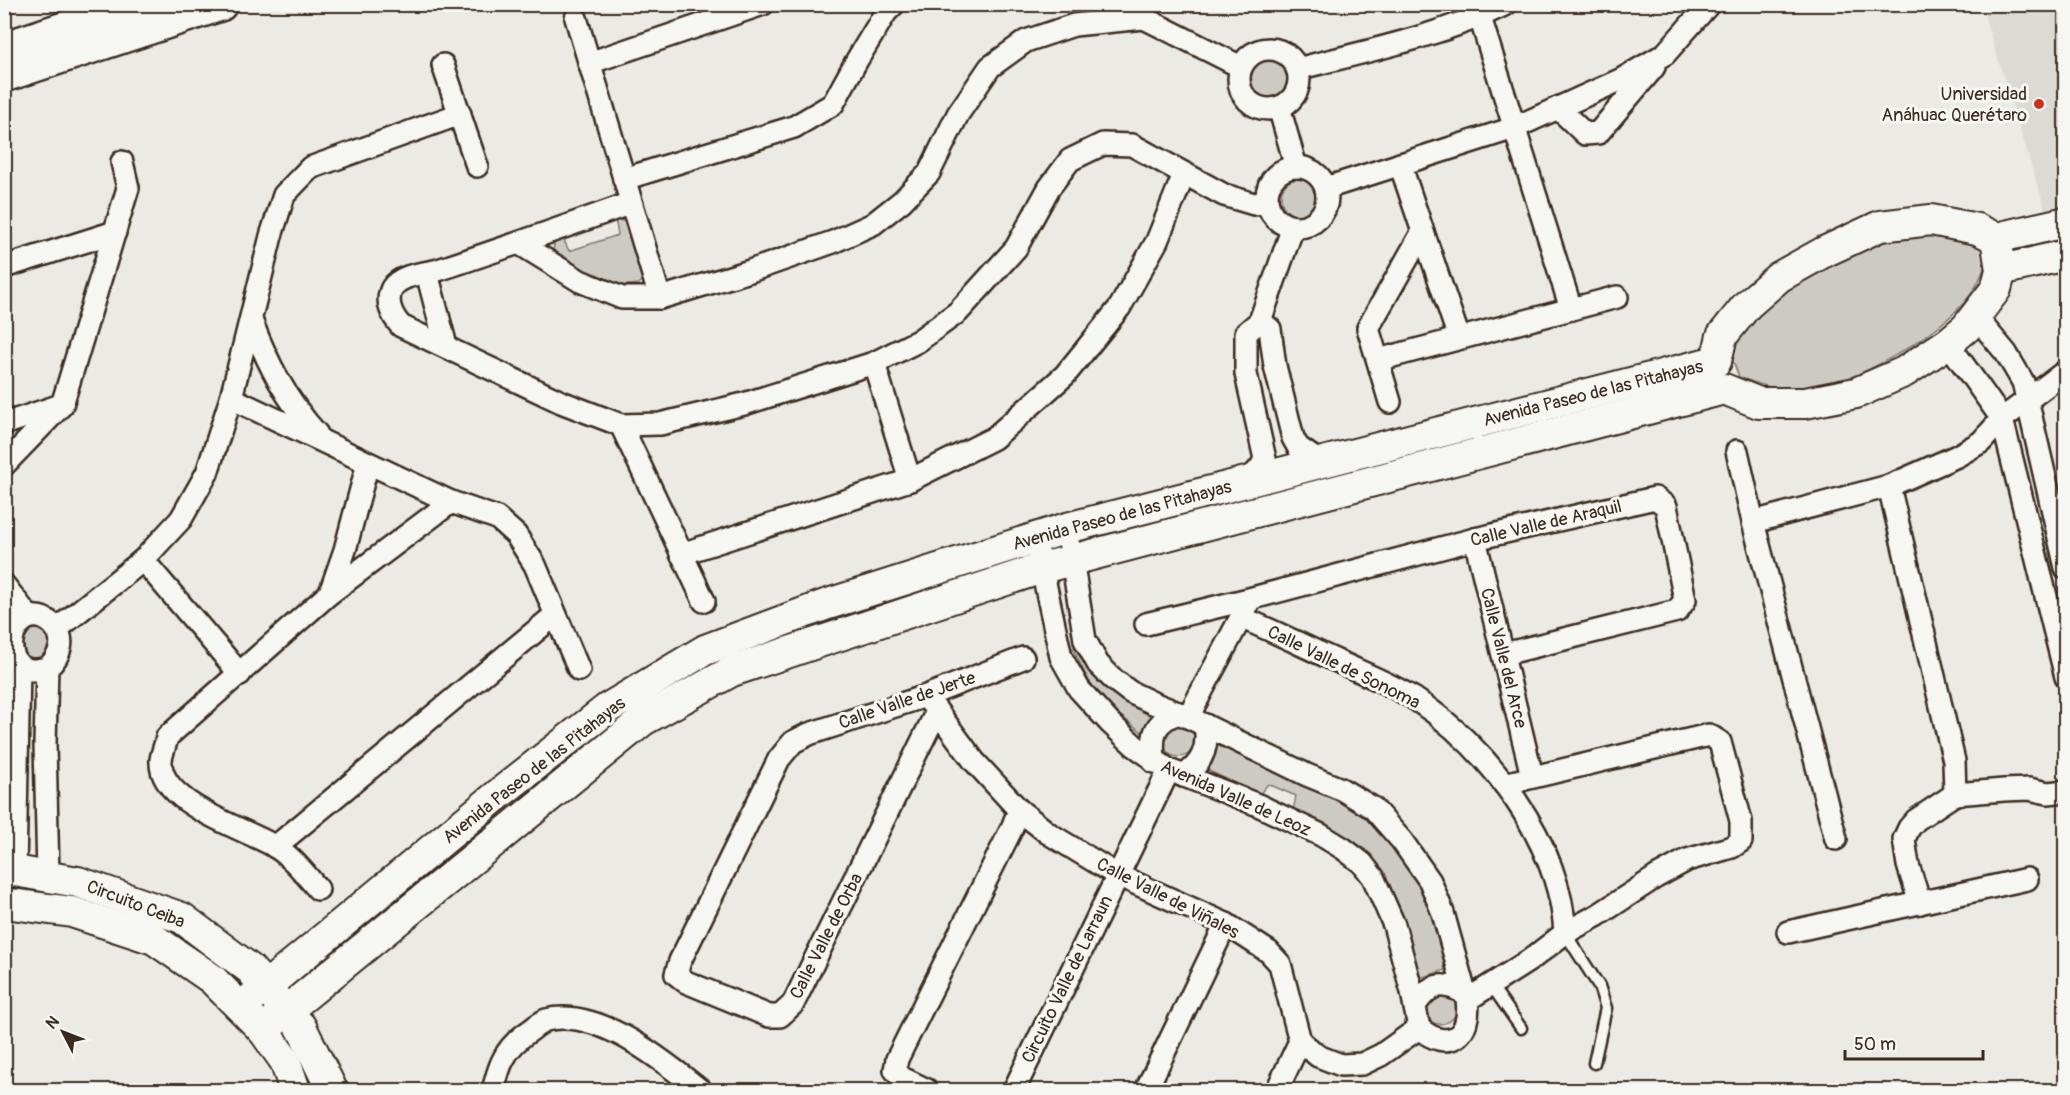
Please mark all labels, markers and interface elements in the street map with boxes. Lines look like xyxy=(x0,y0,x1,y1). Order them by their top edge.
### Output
place label: Universidad Anáhuac Querétaro xyxy=(1882,83,2027,127)
marker: Universidad Anáhuac Querétaro xyxy=(2032,97,2046,111)
street label: Avenida Paseo de las Pitahayas xyxy=(1481,355,1705,432)
street label: Avenida Paseo de las Pitahayas xyxy=(1010,475,1234,556)
street label: Calle Valle de Araquil xyxy=(1468,495,1624,552)
street label: Calle Valle del Arce xyxy=(1475,586,1532,731)
street label: Calle Valle de Sonoma xyxy=(1264,620,1424,714)
street label: Calle Valle de Jerte xyxy=(836,666,979,735)
street label: Avenida Paseo de las Pitahayas xyxy=(438,692,630,849)
street label: Avenida Valle de Leoz xyxy=(1157,755,1314,842)
street label: Calle Valle de Viñales xyxy=(1093,853,1243,944)
street label: Calle Valle de Orba xyxy=(785,869,868,1003)
street label: Circuito Ceiba xyxy=(83,875,188,934)
street label: Circuito Valle de Larraun xyxy=(1017,892,1118,1067)
north arrow xyxy=(33,1002,93,1062)
text: N xyxy=(42,1012,64,1033)
scale bar xyxy=(1845,1023,1983,1061)
text: 50 m xyxy=(1854,1033,1896,1056)

